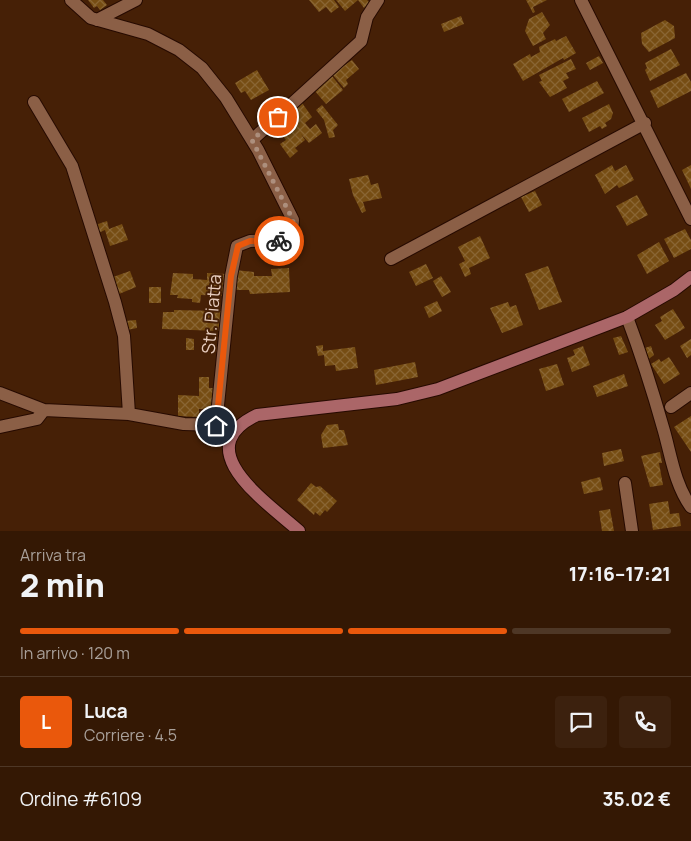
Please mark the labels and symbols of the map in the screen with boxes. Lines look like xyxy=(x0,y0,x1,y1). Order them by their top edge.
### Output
pin xyxy=(257,96,299,138)
courier xyxy=(254,216,304,266)
street label: Str. Piatta xyxy=(196,273,226,355)
pin xyxy=(195,405,237,447)

